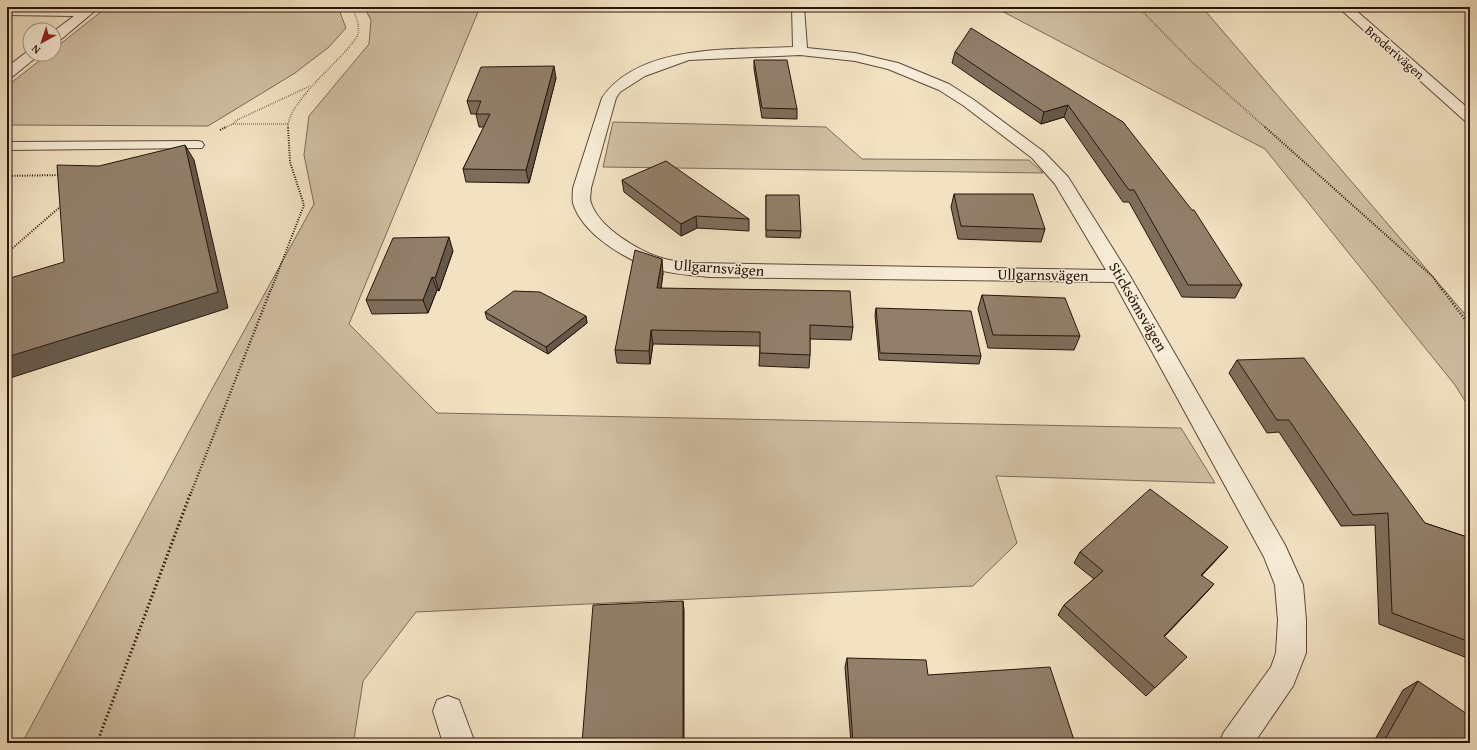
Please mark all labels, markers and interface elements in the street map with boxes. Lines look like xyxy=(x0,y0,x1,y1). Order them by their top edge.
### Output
street label: Broderivägen xyxy=(1361,21,1429,84)
north arrow xyxy=(22,22,62,62)
text: N xyxy=(27,41,44,58)
street label: Ullgarnsvägen xyxy=(673,254,766,281)
street label: Sticksömsvägen xyxy=(1104,258,1173,356)
street label: Ullgarnsvägen xyxy=(997,263,1089,286)

